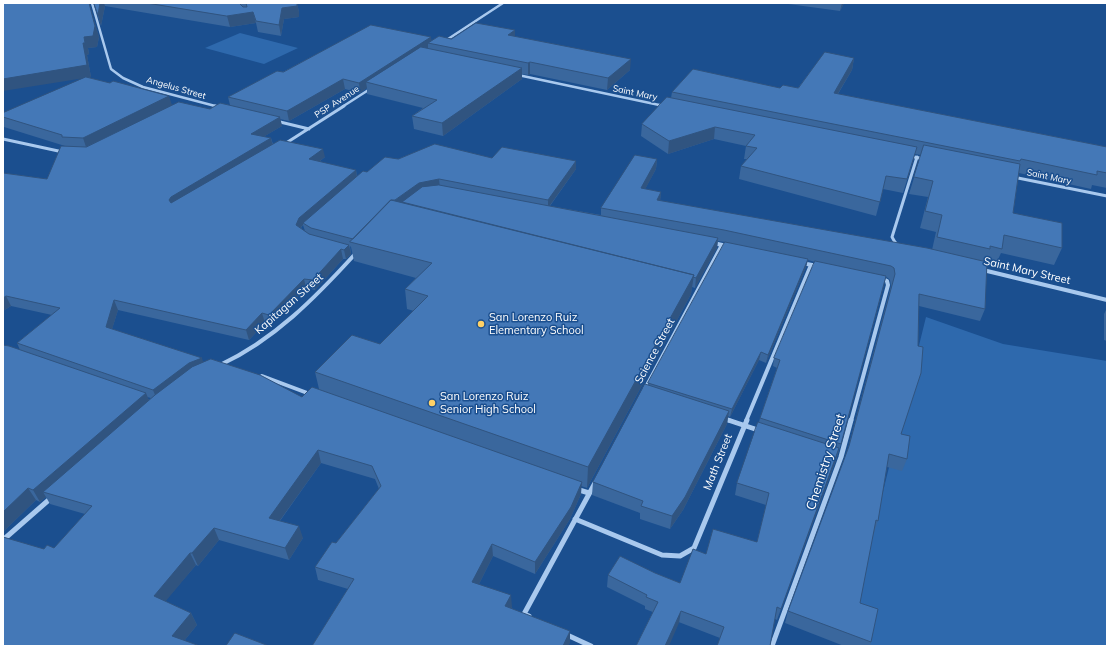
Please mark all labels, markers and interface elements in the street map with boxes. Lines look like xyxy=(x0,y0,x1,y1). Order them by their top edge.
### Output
street label: Angelus Street xyxy=(145,74,207,102)
street label: Saint Mary xyxy=(612,83,658,103)
street label: PSP Avenue xyxy=(313,84,361,120)
street label: Saint Mary xyxy=(1026,167,1072,187)
street label: Saint Mary Street xyxy=(982,255,1072,287)
street label: Kapitagan Street xyxy=(252,271,326,337)
place label: San Lorenzo Ruiz Elementary School xyxy=(489,311,584,337)
street label: Science Street xyxy=(632,316,678,386)
marker: San Lorenzo Ruiz Elementary School xyxy=(476,319,486,329)
place label: San Lorenzo Ruiz Senior High School xyxy=(440,390,536,416)
marker: San Lorenzo Ruiz Senior High School xyxy=(427,398,437,408)
street label: Chemistry Street xyxy=(803,412,849,512)
street label: Math Street xyxy=(701,432,735,492)

